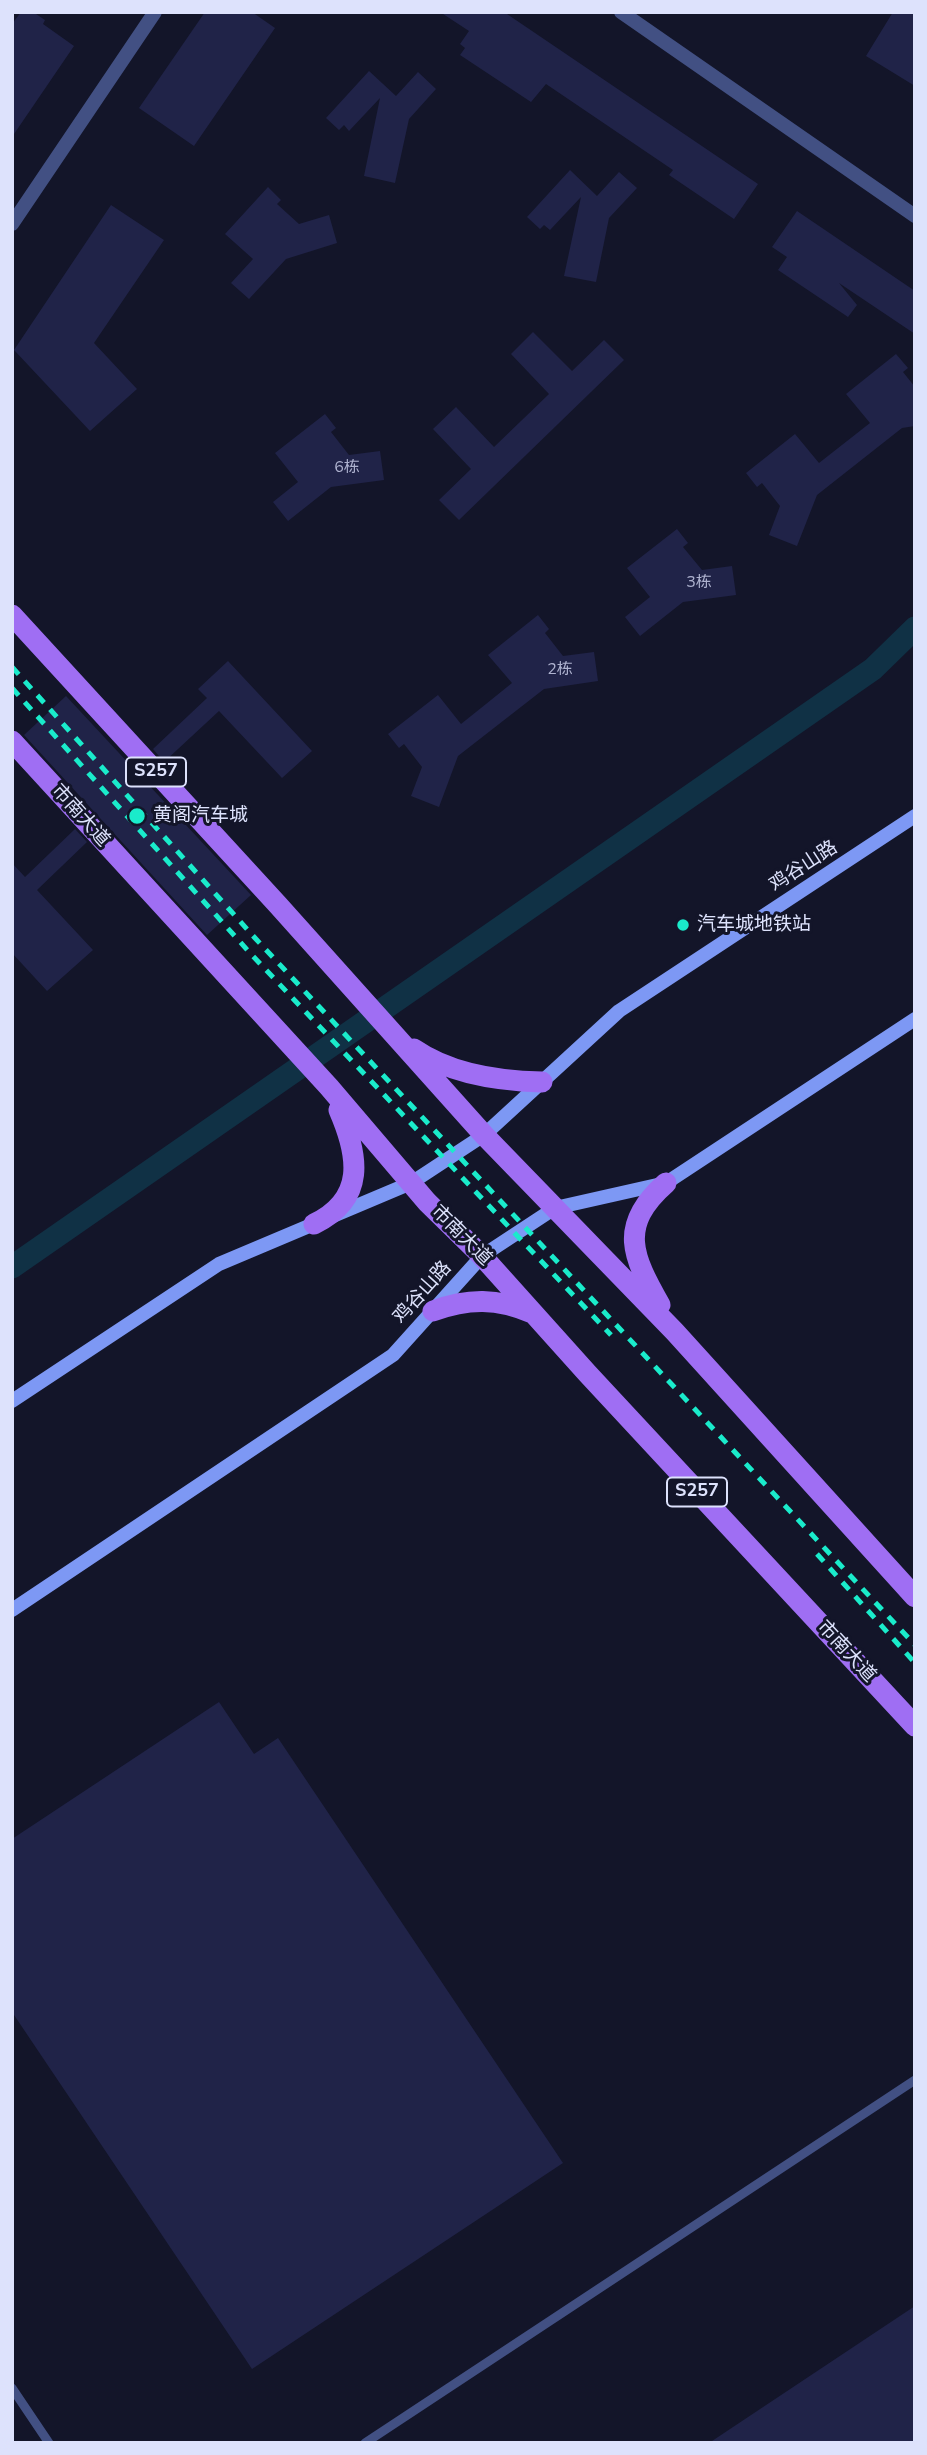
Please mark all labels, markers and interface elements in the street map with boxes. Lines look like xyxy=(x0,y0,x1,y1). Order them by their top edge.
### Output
house number: 6栋 xyxy=(334,458,360,478)
house number: 3栋 xyxy=(686,573,712,593)
house number: 2栋 xyxy=(547,660,573,680)
road number: S257 xyxy=(126,758,186,786)
street label: 市南大道 xyxy=(46,780,114,852)
place label: 黄阁汽车城 xyxy=(153,805,248,827)
marker: 黄阁汽车城 xyxy=(127,806,147,826)
street label: 鸡谷山路 xyxy=(766,837,842,897)
place label: 汽车城地铁站 xyxy=(697,914,811,936)
marker: 汽车城地铁站 xyxy=(675,917,691,933)
street label: 市南大道 xyxy=(426,1201,496,1271)
street label: 鸡谷山路 xyxy=(389,1257,457,1329)
road number: S257 xyxy=(667,1478,727,1506)
street label: 市南大道 xyxy=(812,1616,880,1688)

